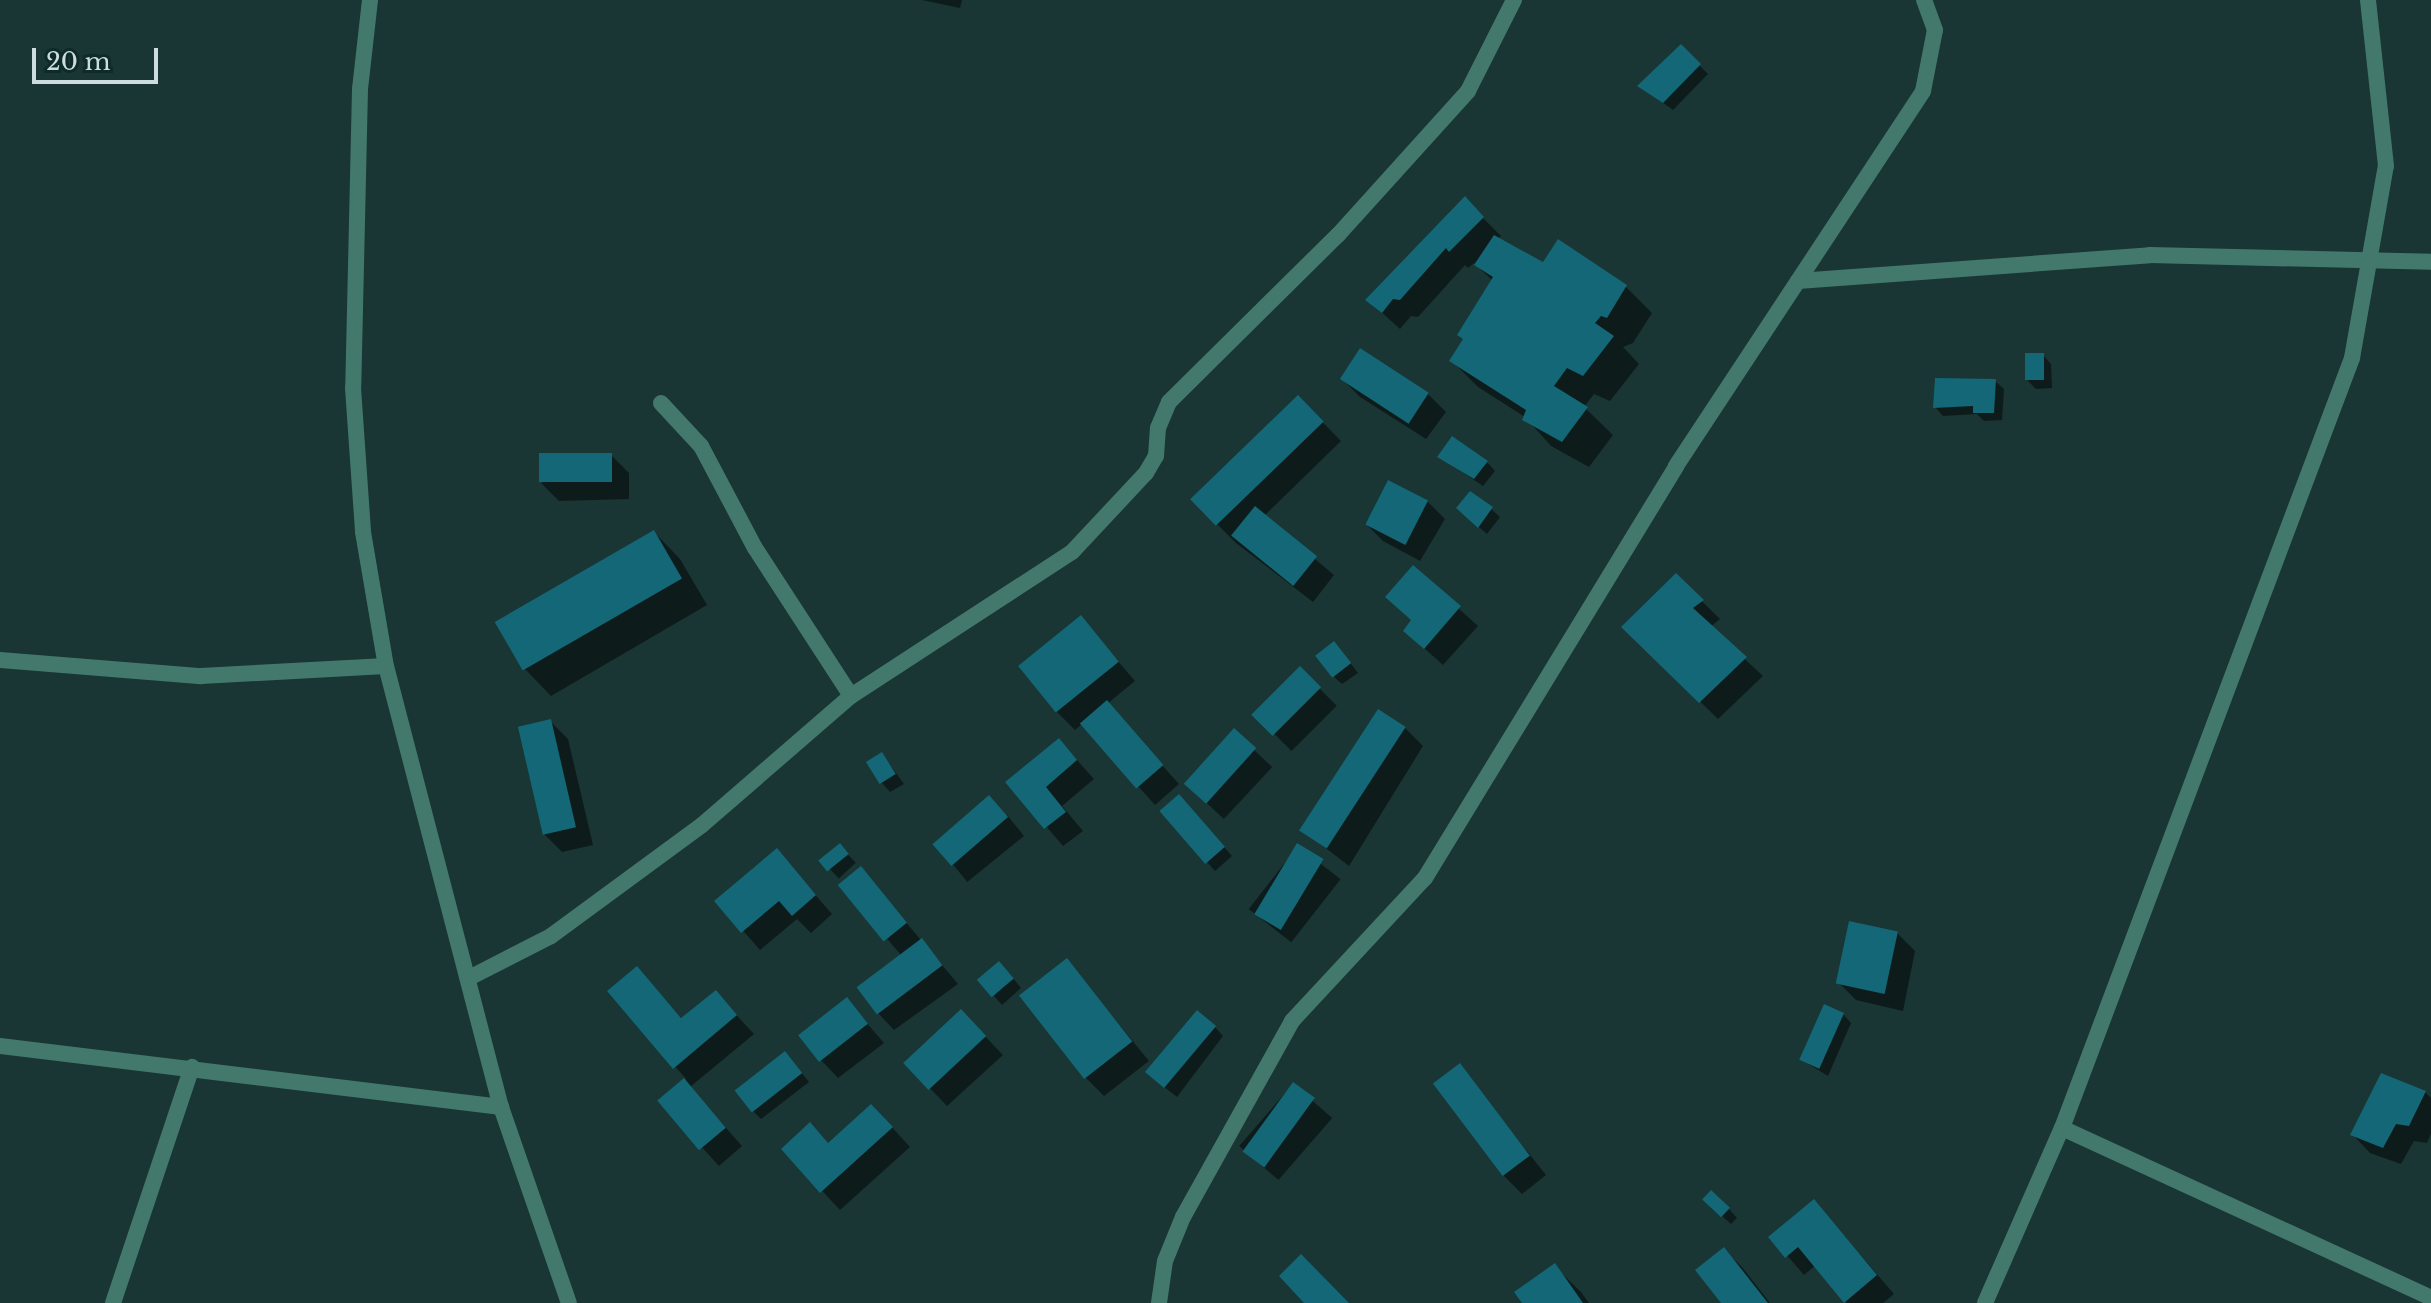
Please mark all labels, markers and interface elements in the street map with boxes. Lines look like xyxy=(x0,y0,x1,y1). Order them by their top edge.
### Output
scale bar xyxy=(36,32,162,82)
text: 20 m xyxy=(46,47,111,76)

